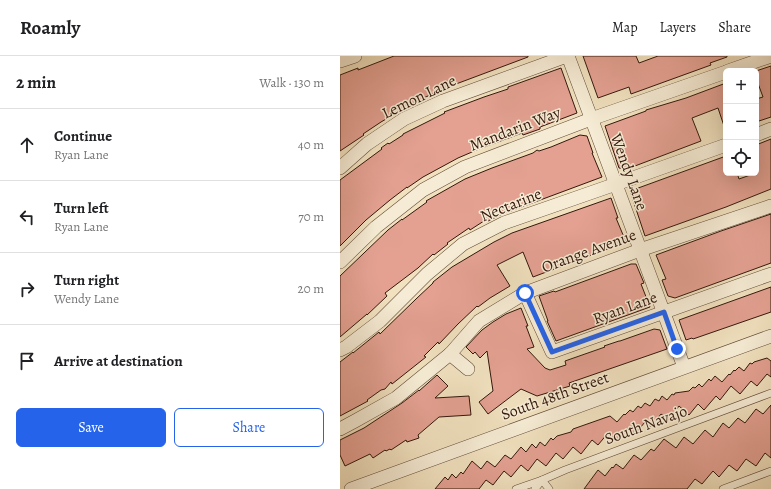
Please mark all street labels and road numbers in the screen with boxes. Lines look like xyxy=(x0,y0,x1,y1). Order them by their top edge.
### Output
street label: Lemon Lane xyxy=(378,70,460,124)
street label: Mandarin Way xyxy=(466,101,565,157)
street label: Wendy Lane xyxy=(605,130,653,213)
street label: Nectarine xyxy=(477,183,545,227)
street label: Orange Avenue xyxy=(539,224,639,278)
street label: Ryan Lane xyxy=(590,286,660,330)
street label: South 48th Street xyxy=(498,366,612,426)
street label: South Navajo xyxy=(602,400,690,450)

